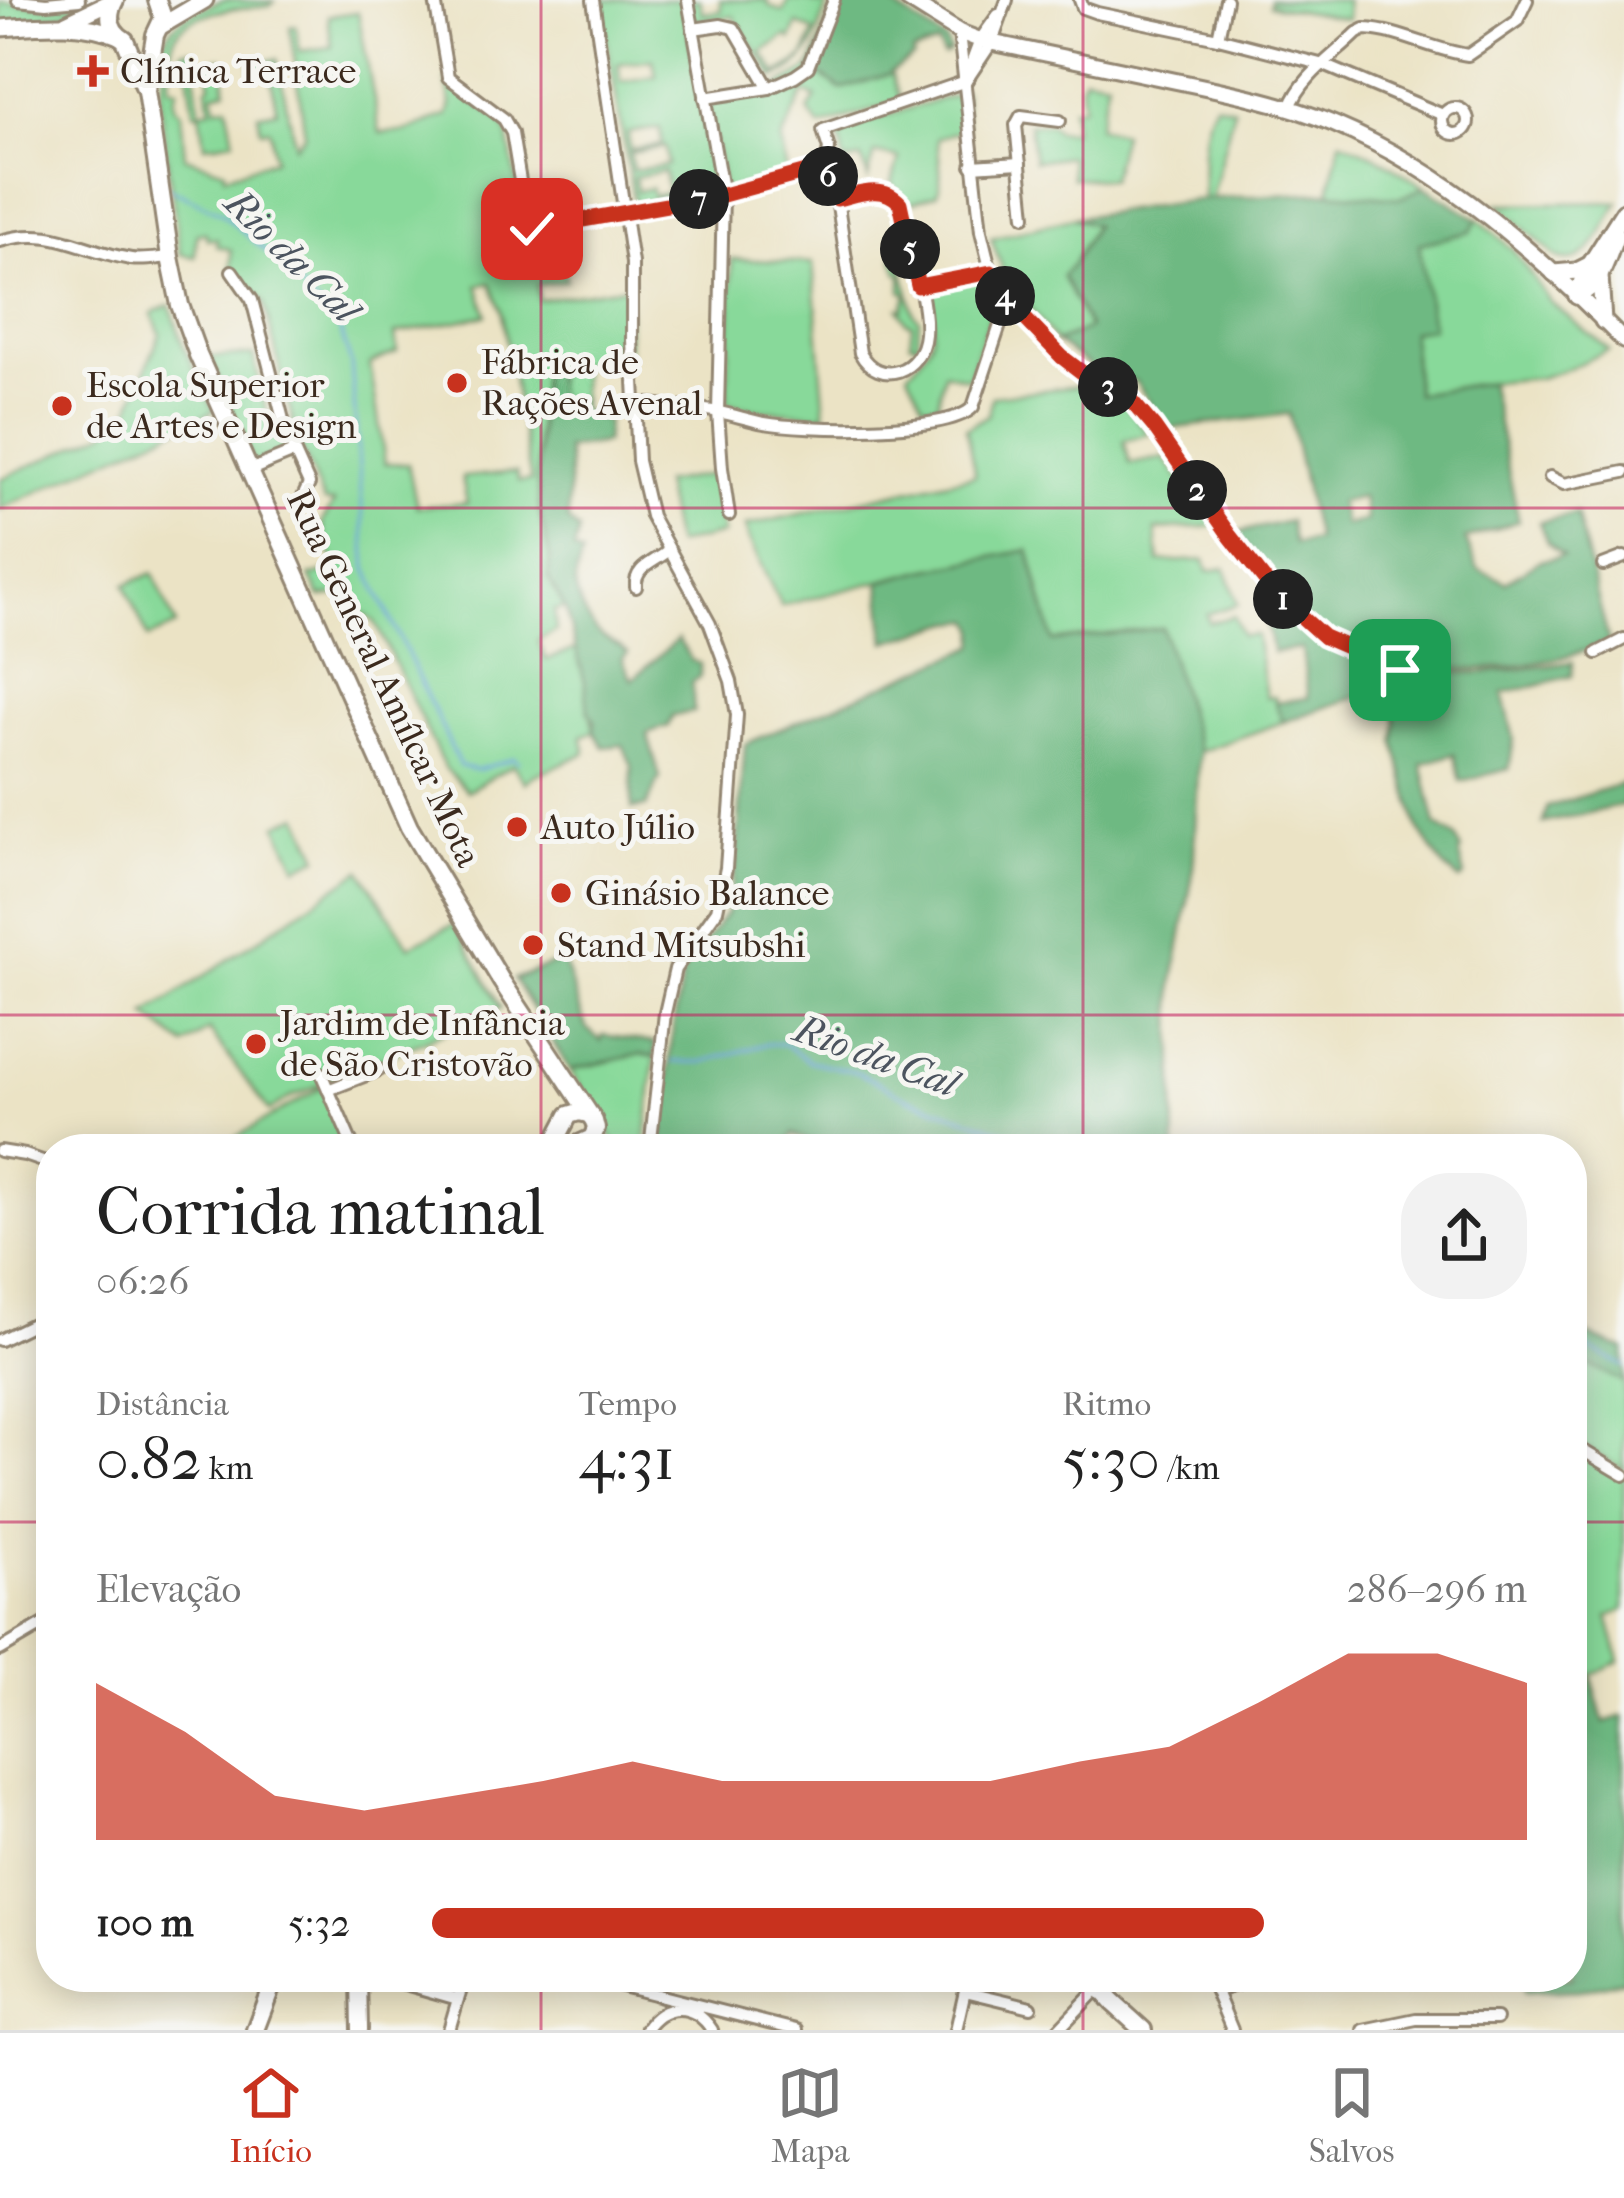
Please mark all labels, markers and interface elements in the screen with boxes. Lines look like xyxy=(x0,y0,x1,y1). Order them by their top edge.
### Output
place label: Clínica Terrace xyxy=(120,50,356,92)
marker: Clínica Terrace xyxy=(77,55,109,87)
pin: 6 xyxy=(798,146,858,206)
text: 6 xyxy=(819,156,837,195)
pin: 7 xyxy=(669,169,729,229)
water label: Rio da Cal xyxy=(214,178,371,335)
pin xyxy=(481,178,583,280)
text: 7 xyxy=(691,179,707,218)
icon: check xyxy=(499,196,565,262)
pin: 5 xyxy=(880,219,940,279)
text: 5 xyxy=(903,229,917,268)
pin: 4 xyxy=(975,266,1035,326)
text: 4 xyxy=(995,276,1015,315)
place label: Fábrica de Rações Avenal xyxy=(481,341,703,424)
pin: 3 xyxy=(1078,357,1138,417)
place label: Escola Superior de Artes e Design xyxy=(86,364,357,447)
text: 3 xyxy=(1101,367,1115,406)
marker: Fábrica de Rações Avenal xyxy=(444,370,470,396)
marker: Escola Superior de Artes e Design xyxy=(49,393,75,419)
pin: 2 xyxy=(1167,460,1227,520)
text: 2 xyxy=(1189,470,1205,509)
street label: Rua General Amílcar Mota xyxy=(278,483,490,873)
pin: 1 xyxy=(1253,569,1313,629)
text: 1 xyxy=(1277,579,1289,618)
pin xyxy=(1349,619,1451,721)
icon: arrive xyxy=(1367,637,1433,703)
place label: Auto Júlio xyxy=(539,806,695,848)
marker: Auto Júlio xyxy=(504,814,530,840)
place label: Ginásio Balance xyxy=(585,872,829,914)
marker: Ginásio Balance xyxy=(548,880,574,906)
place label: Stand Mitsubshi xyxy=(557,924,806,966)
marker: Stand Mitsubshi xyxy=(520,932,546,958)
place label: Jardim de Infância de São Cristovão xyxy=(277,1002,565,1085)
water label: Rio da Cal xyxy=(786,1004,968,1108)
marker: Jardim de Infância de São Cristovão xyxy=(243,1031,269,1057)
button: share xyxy=(1401,1173,1527,1299)
text: Corrida matinal xyxy=(96,1174,545,1251)
text: 06:26 xyxy=(96,1258,189,1304)
text: Distância xyxy=(96,1385,229,1424)
text: Tempo xyxy=(579,1385,677,1424)
text: Ritmo xyxy=(1062,1385,1151,1424)
text: 0.82 xyxy=(96,1424,202,1495)
text: 4:31 xyxy=(579,1424,675,1495)
text: 5:30 xyxy=(1062,1424,1160,1495)
text: km xyxy=(202,1449,253,1488)
text: /km xyxy=(1160,1449,1220,1488)
text: Elevação xyxy=(96,1566,241,1612)
text: 286–296 m xyxy=(1347,1566,1527,1612)
text: 100 m xyxy=(96,1900,194,1946)
text: 5:32 xyxy=(288,1900,350,1946)
tab: Início xyxy=(230,2060,312,2171)
tab: Mapa xyxy=(771,2060,850,2171)
tab: Salvos xyxy=(1309,2060,1394,2171)

